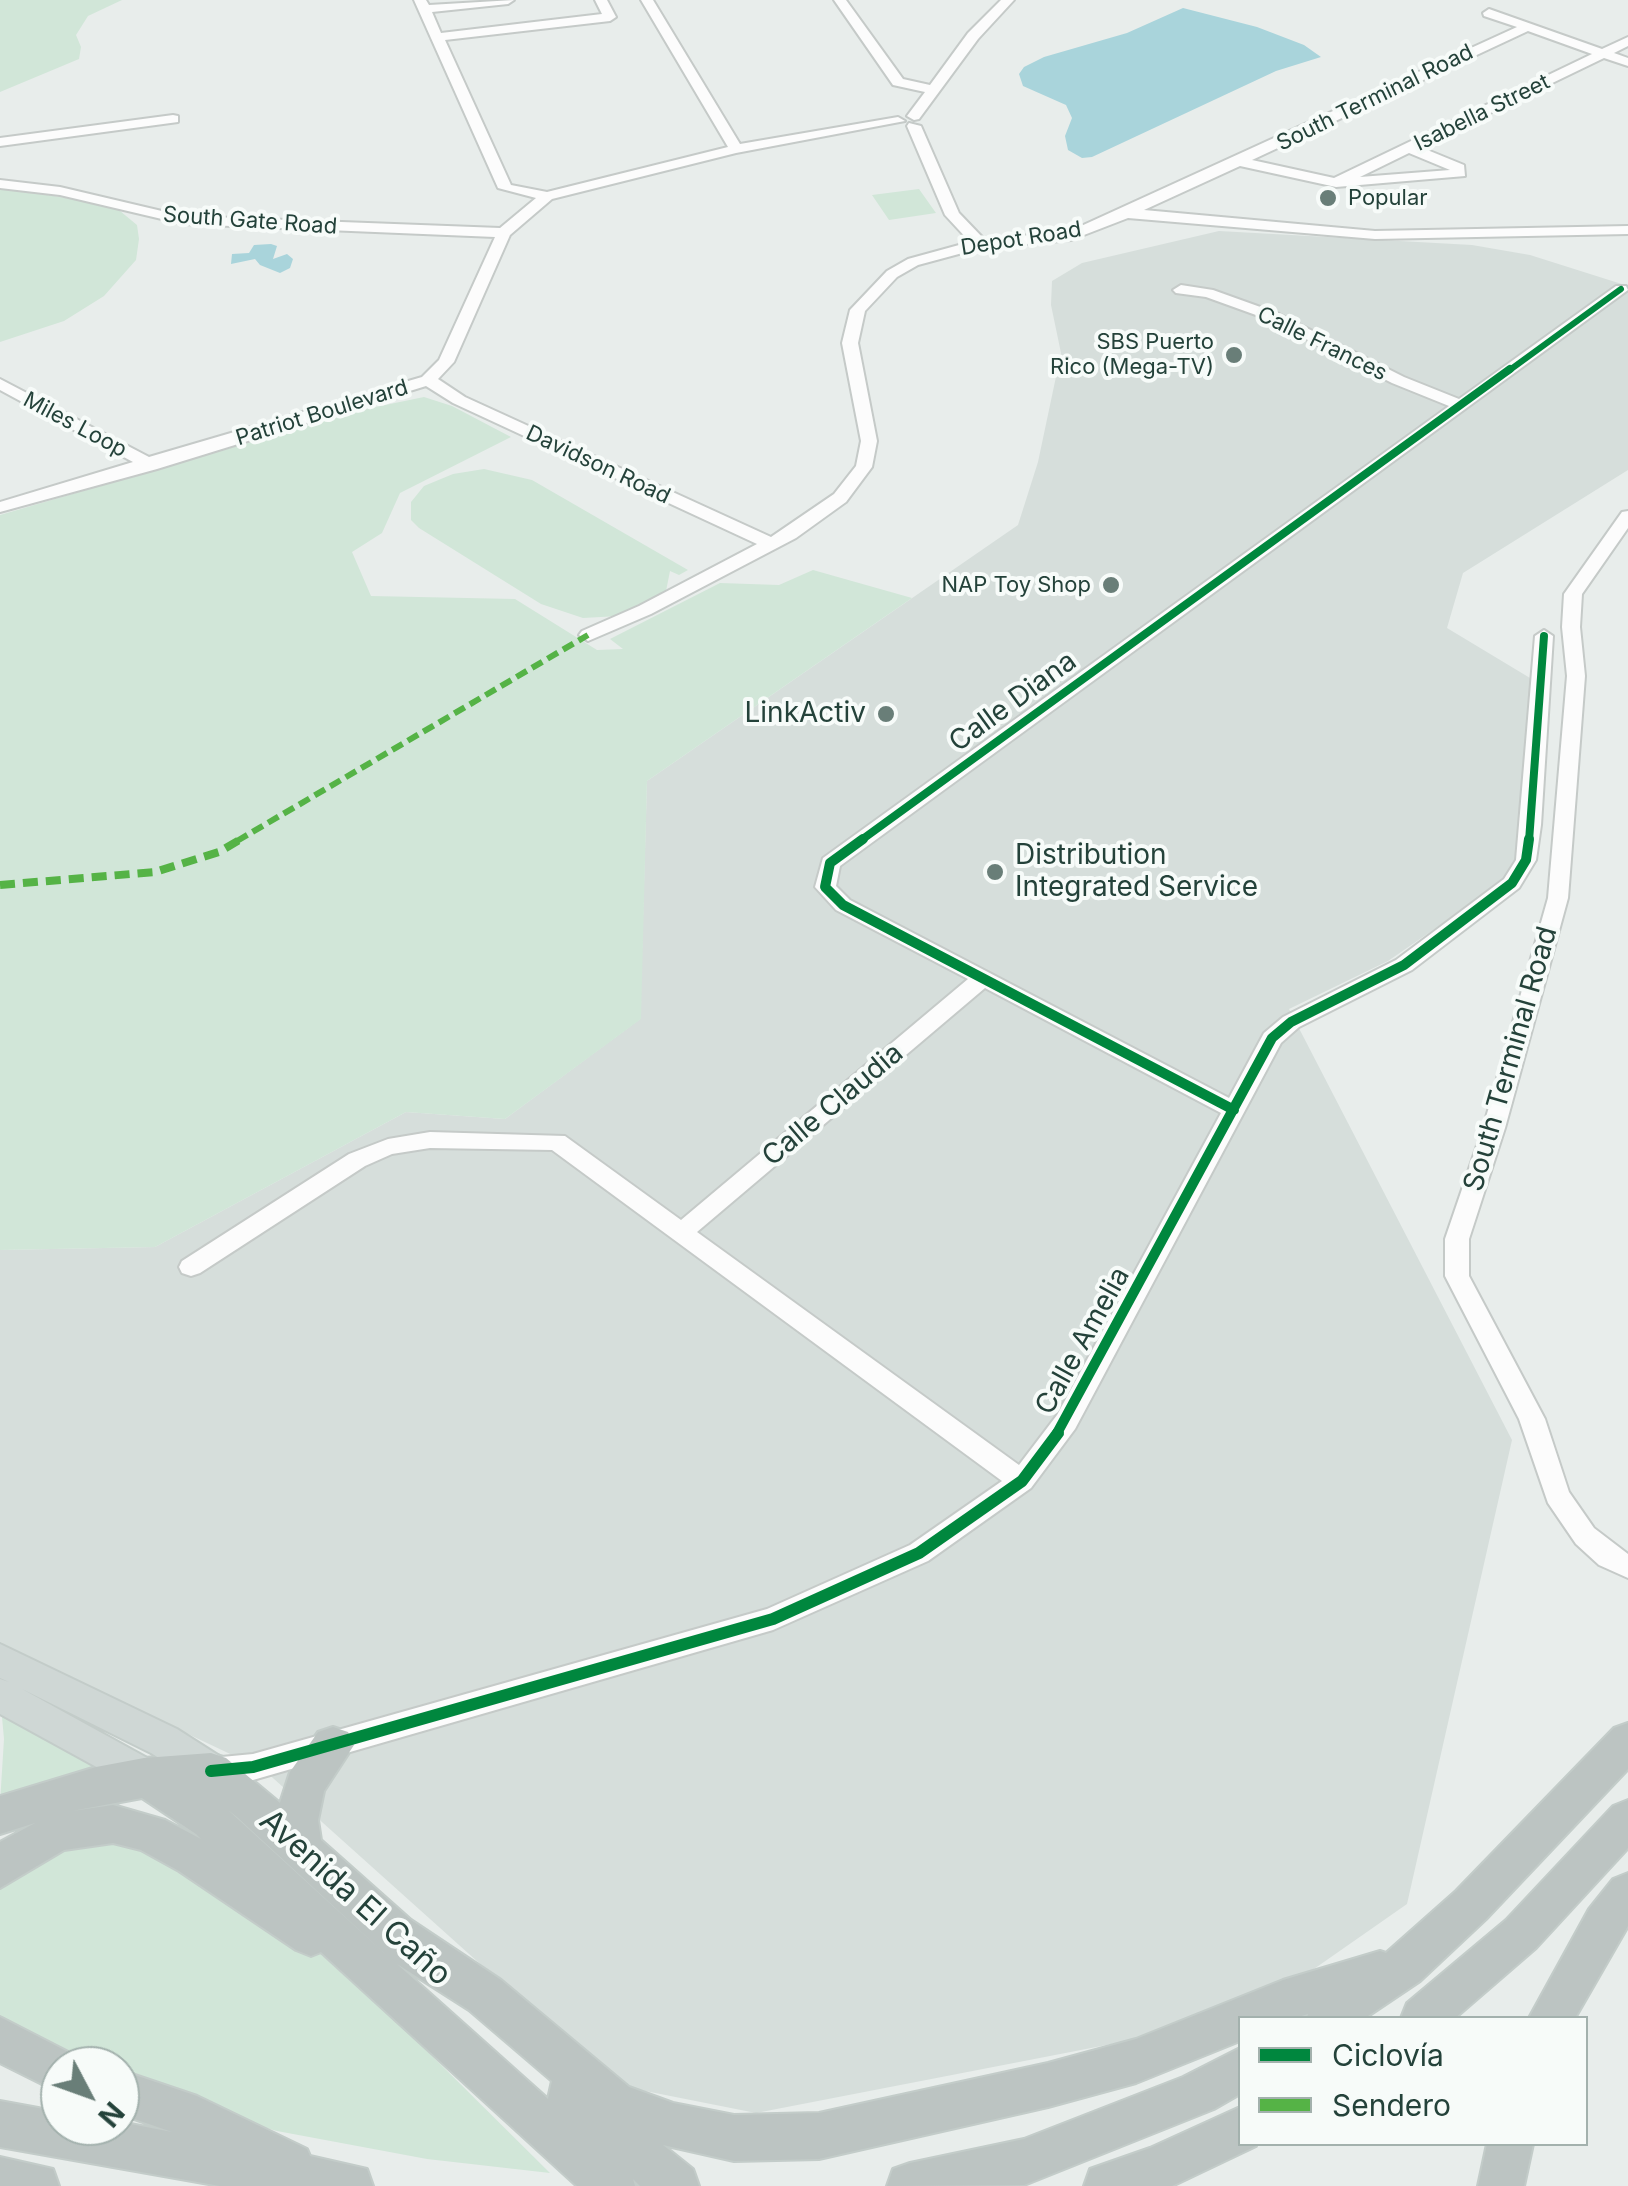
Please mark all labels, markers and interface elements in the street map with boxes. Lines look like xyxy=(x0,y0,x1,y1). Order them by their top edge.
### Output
street label: South Terminal Road xyxy=(1273,39,1477,157)
street label: Isabella Street xyxy=(1410,69,1554,157)
place label: Popular xyxy=(1348,185,1428,211)
marker: Popular xyxy=(1317,187,1339,209)
street label: South Gate Road xyxy=(162,202,338,240)
street label: Depot Road xyxy=(959,216,1083,262)
street label: Calle Frances xyxy=(1253,301,1391,387)
place label: SBS Puerto Rico (Mega-TV) xyxy=(1050,329,1214,381)
marker: SBS Puerto Rico (Mega-TV) xyxy=(1223,344,1245,366)
street label: Patriot Boulevard xyxy=(233,374,411,452)
street label: Miles Loop xyxy=(19,387,131,463)
street label: Davidson Road xyxy=(522,420,674,510)
place label: NAP Toy Shop xyxy=(941,572,1091,598)
marker: NAP Toy Shop xyxy=(1100,574,1122,596)
street label: Calle Diana xyxy=(943,645,1083,759)
place label: LinkActiv xyxy=(744,697,866,731)
marker: LinkActiv xyxy=(875,703,897,725)
place label: Distribution Integrated Service xyxy=(1015,839,1258,905)
marker: Distribution Integrated Service xyxy=(984,861,1006,883)
street label: South Terminal Road xyxy=(1457,923,1565,1195)
street label: Calle Claudia xyxy=(756,1036,910,1174)
street label: Calle Amelia xyxy=(1029,1261,1137,1421)
street label: Avenida El Caño xyxy=(251,1802,459,1994)
legend xyxy=(1238,2016,1588,2146)
text: Ciclovía xyxy=(1332,2037,1444,2073)
north arrow xyxy=(40,2046,140,2146)
text: Sendero xyxy=(1332,2087,1451,2123)
text: N xyxy=(91,2095,131,2134)

